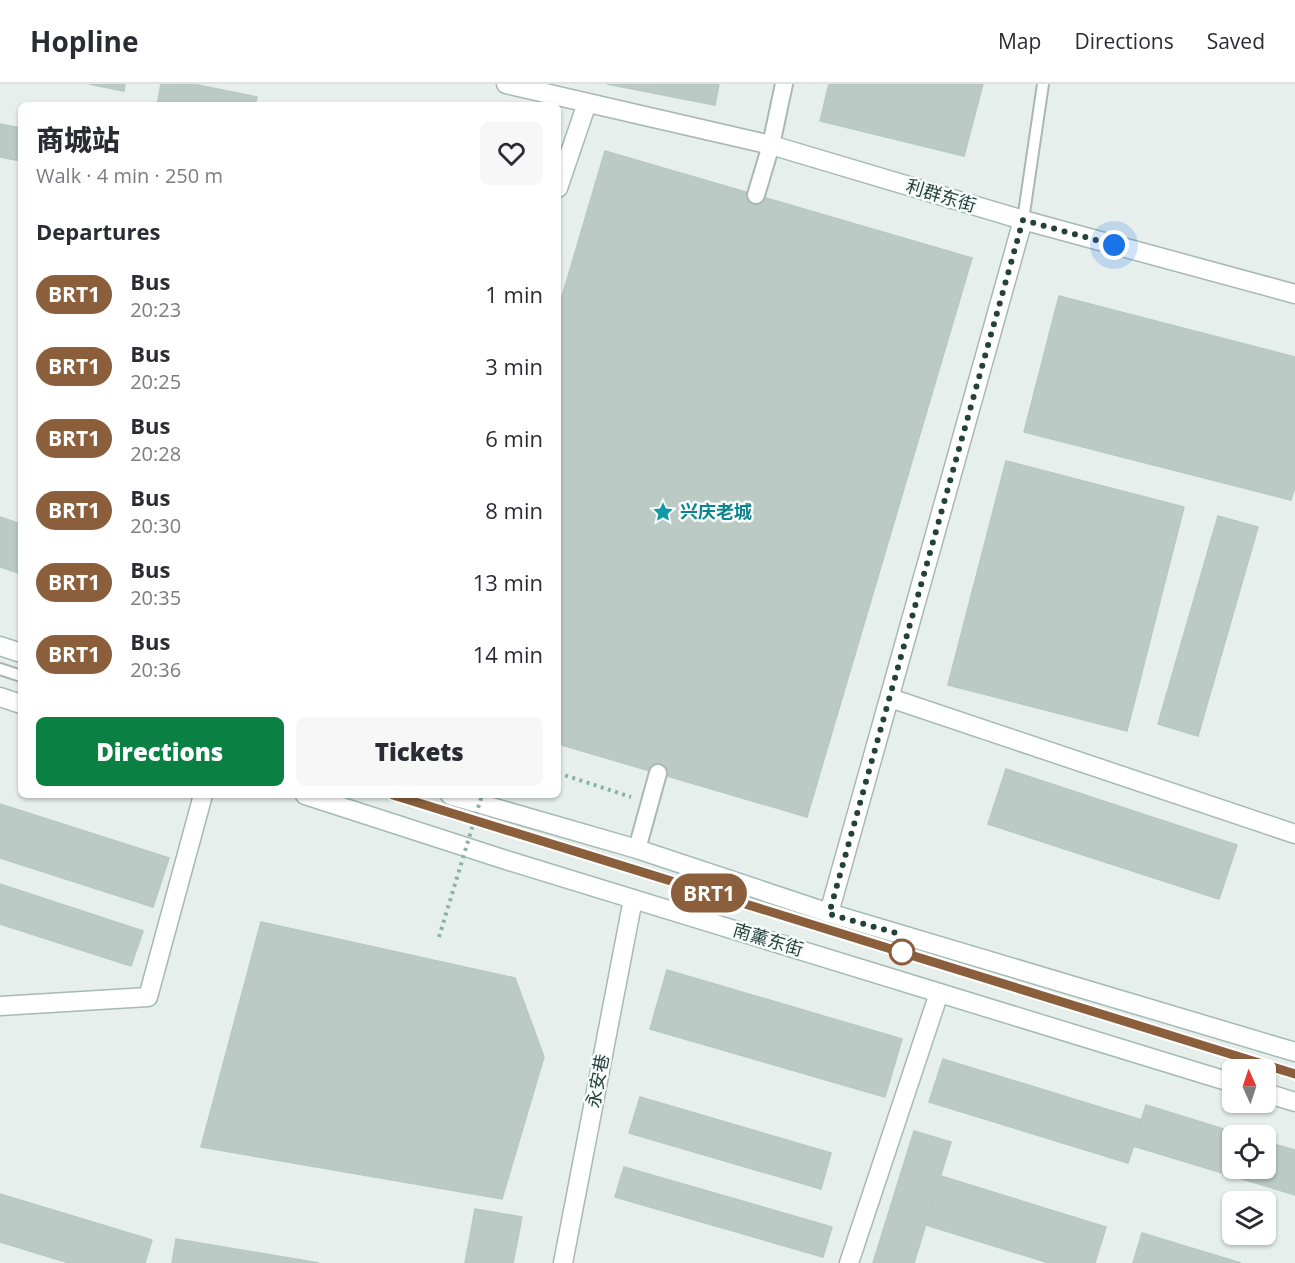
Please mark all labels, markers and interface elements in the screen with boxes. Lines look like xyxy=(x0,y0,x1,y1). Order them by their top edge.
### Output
text: Hopline xyxy=(30,22,139,60)
text: Map xyxy=(998,27,1041,55)
text: Directions xyxy=(1074,27,1174,55)
text: Saved xyxy=(1207,27,1265,55)
text: 商城站 xyxy=(36,120,120,158)
button: heart xyxy=(480,122,543,185)
text: Walk · 4 min · 250 m xyxy=(36,162,223,189)
street label: 利群东街 xyxy=(903,173,979,217)
text: Departures xyxy=(36,216,160,246)
your location xyxy=(1099,230,1129,260)
text: Bus xyxy=(130,266,170,296)
text: 1 min xyxy=(485,279,543,309)
text: BRT1 xyxy=(48,280,100,308)
text: 20:23 xyxy=(130,296,181,323)
text: Bus xyxy=(130,338,170,368)
text: 3 min xyxy=(485,351,543,381)
text: BRT1 xyxy=(48,352,100,380)
text: 20:25 xyxy=(130,368,181,395)
text: Bus xyxy=(130,410,170,440)
text: 6 min xyxy=(485,423,543,453)
text: BRT1 xyxy=(48,424,100,452)
text: 20:28 xyxy=(130,440,181,467)
text: Bus xyxy=(130,482,170,512)
text: 8 min xyxy=(485,495,543,525)
text: BRT1 xyxy=(48,496,100,524)
place label: 兴庆老城 xyxy=(680,499,752,523)
place icon: 兴庆老城 xyxy=(651,500,675,524)
text: 20:30 xyxy=(130,512,181,539)
text: Bus xyxy=(130,554,170,584)
text: 13 min xyxy=(473,567,543,597)
text: BRT1 xyxy=(48,568,100,596)
text: 20:35 xyxy=(130,584,181,611)
text: Bus xyxy=(130,626,170,656)
text: 14 min xyxy=(473,639,543,669)
text: BRT1 xyxy=(48,640,100,668)
text: 20:36 xyxy=(130,656,181,683)
button: Directions xyxy=(36,717,284,786)
button: Tickets xyxy=(296,717,543,786)
line badge: BRT1 xyxy=(667,874,751,912)
text: BRT1 xyxy=(683,879,735,907)
street label: 南薰东街 xyxy=(730,917,806,961)
unlabelled marker xyxy=(889,939,915,965)
street label: 永安巷 xyxy=(580,1052,614,1110)
north arrow xyxy=(1222,1059,1276,1113)
map controls xyxy=(1222,1059,1276,1245)
button: locate xyxy=(1222,1125,1276,1179)
button: layers xyxy=(1222,1191,1276,1245)

